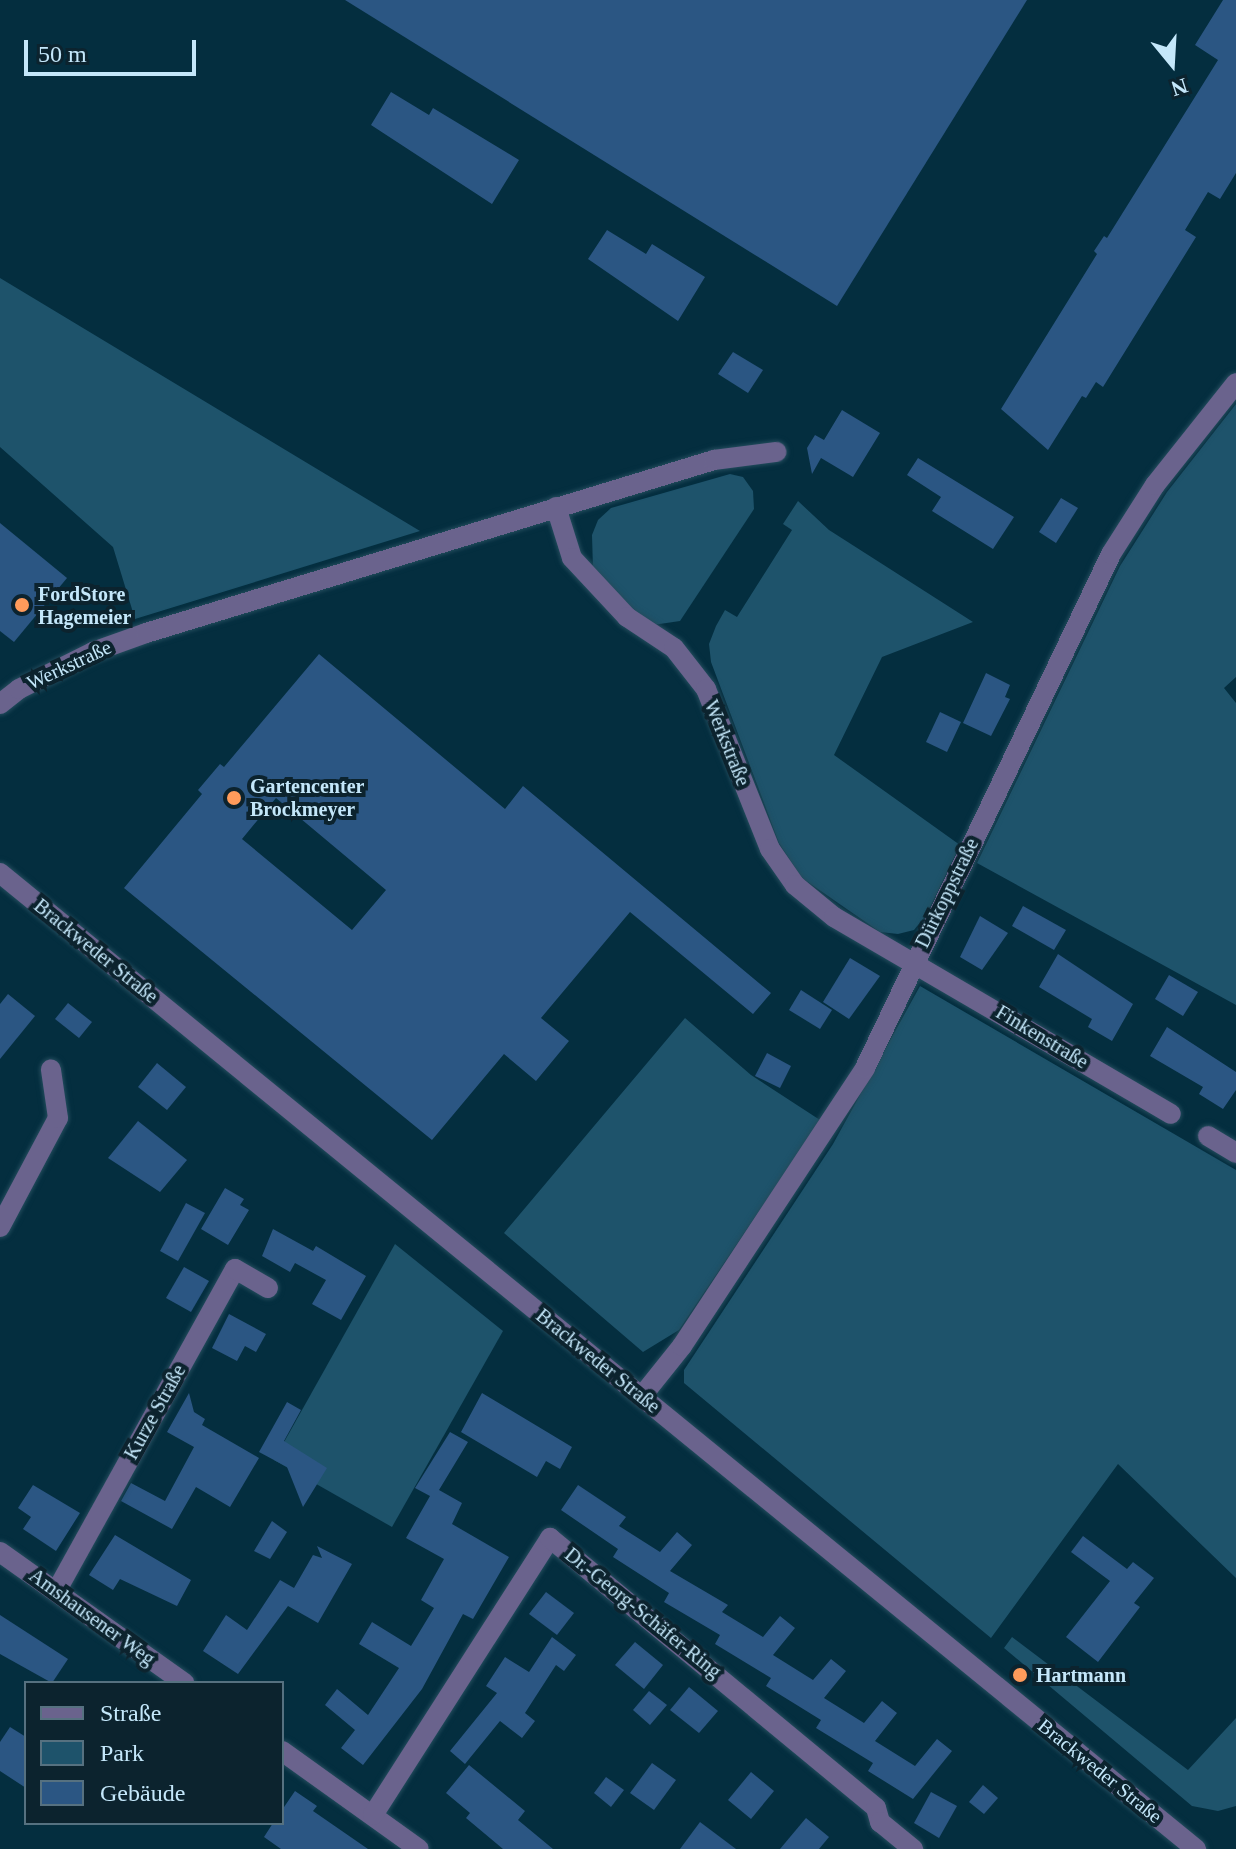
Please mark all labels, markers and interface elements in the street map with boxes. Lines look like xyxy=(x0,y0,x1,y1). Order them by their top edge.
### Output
scale bar xyxy=(28,24,200,74)
north arrow xyxy=(1132,24,1212,104)
text: 50 m xyxy=(38,41,87,67)
text: N xyxy=(1168,73,1191,102)
place label: FordStore Hagemeier xyxy=(38,582,131,629)
marker: FordStore Hagemeier xyxy=(13,596,31,614)
street label: Werkstraße xyxy=(23,635,115,695)
street label: Werkstraße xyxy=(699,697,755,789)
place label: Gartencenter Brockmeyer xyxy=(250,774,364,821)
marker: Gartencenter Brockmeyer xyxy=(225,789,243,807)
street label: Dürkoppstraße xyxy=(910,834,984,952)
street label: Brackweder Straße xyxy=(29,894,163,1008)
street label: Finkenstraße xyxy=(992,1000,1092,1074)
street label: Brackweder Straße xyxy=(531,1304,665,1418)
street label: Kurze Straße xyxy=(119,1360,191,1464)
street label: Dr.-Georg-Schäfer-Ring xyxy=(560,1543,726,1683)
street label: Amshausener Weg xyxy=(24,1563,160,1671)
place label: Hartmann xyxy=(1036,1663,1126,1687)
marker: Hartmann xyxy=(1011,1666,1029,1684)
legend xyxy=(24,1681,284,1825)
text: Straße xyxy=(100,1700,161,1726)
street label: Brackweder Straße xyxy=(1033,1714,1167,1828)
text: Park xyxy=(100,1740,144,1766)
text: Gebäude xyxy=(100,1780,185,1806)

